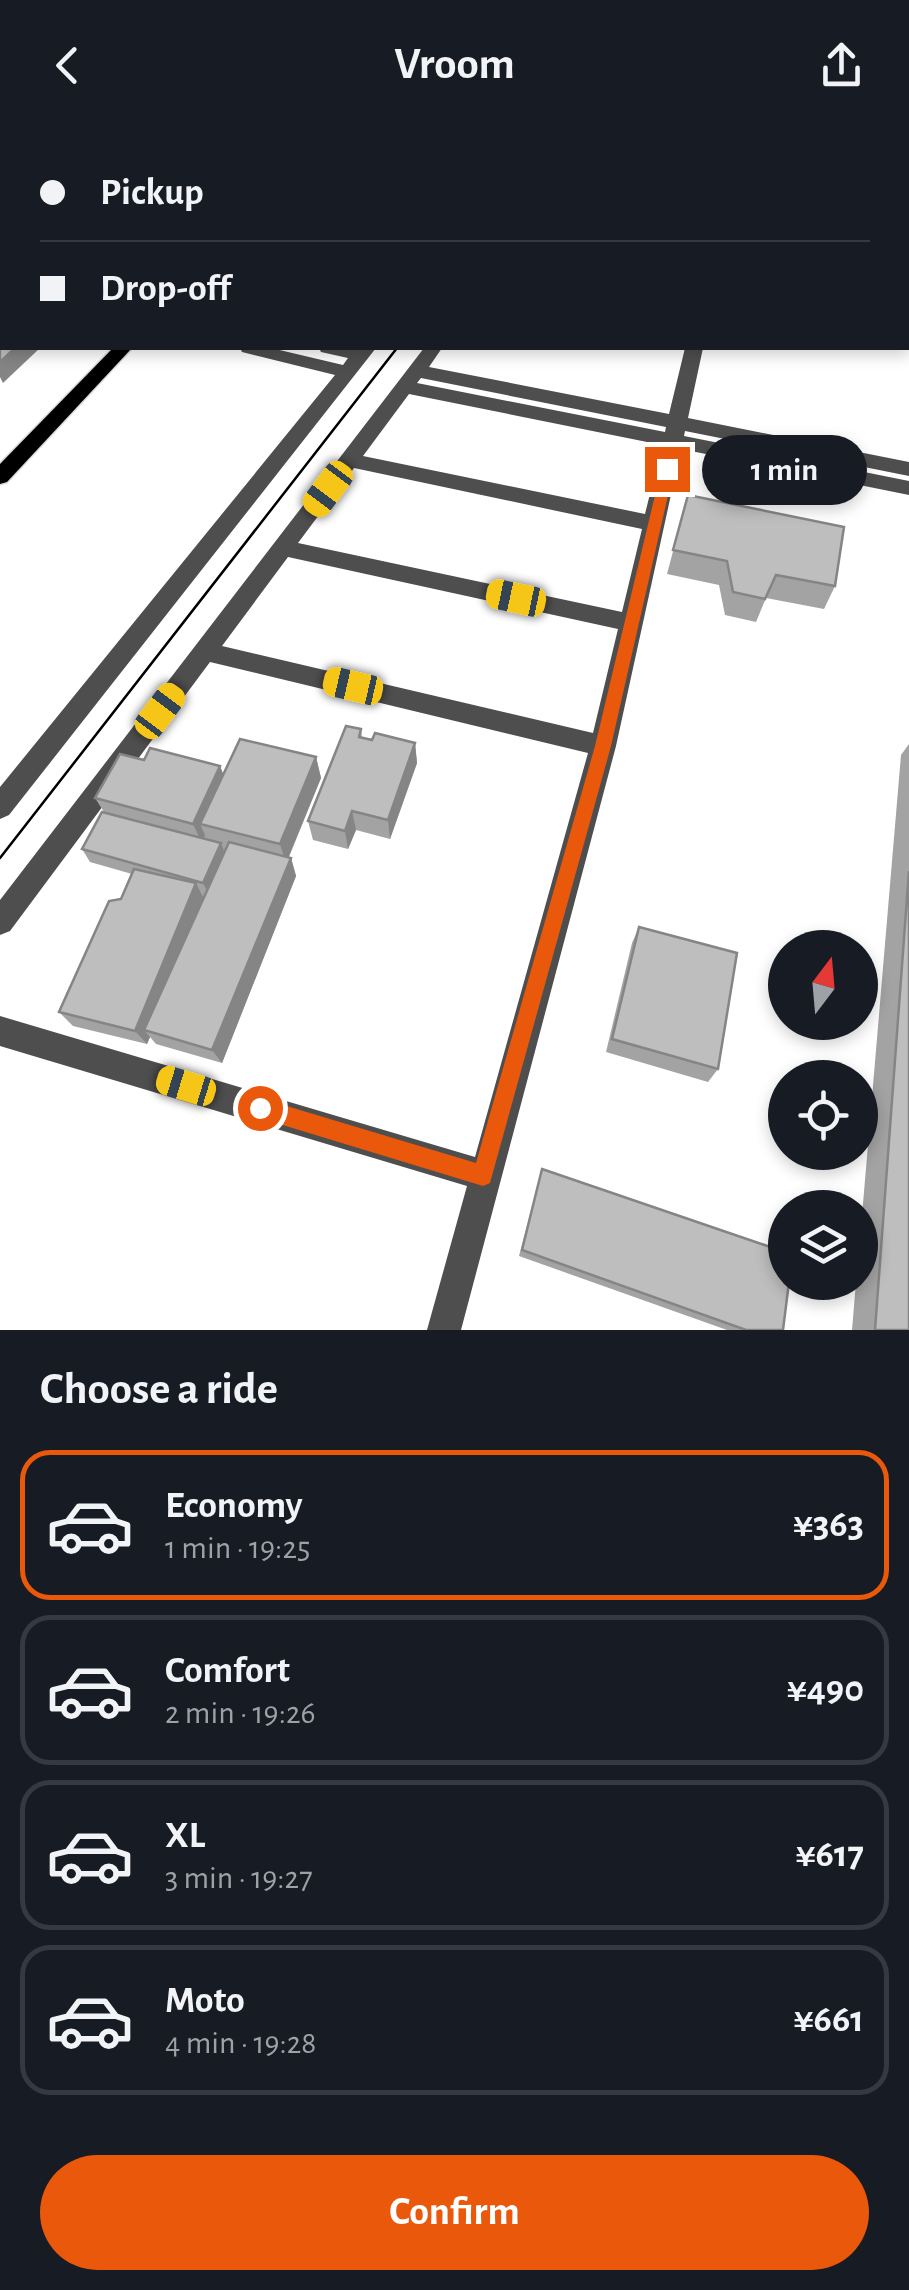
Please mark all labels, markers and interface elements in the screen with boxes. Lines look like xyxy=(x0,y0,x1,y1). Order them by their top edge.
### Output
icon: back xyxy=(40,38,95,93)
icon: share xyxy=(814,38,869,93)
text: Vroom xyxy=(394,42,515,87)
text: Pickup xyxy=(100,174,204,212)
text: Drop-off xyxy=(100,270,231,308)
callout: 1 min xyxy=(702,434,867,504)
route end xyxy=(645,447,690,492)
text: 1 min xyxy=(751,454,818,486)
car xyxy=(298,456,358,522)
car xyxy=(484,577,548,619)
car xyxy=(320,665,386,707)
car xyxy=(130,678,190,744)
north arrow xyxy=(768,930,878,1040)
map controls xyxy=(768,930,878,1300)
button: locate xyxy=(768,1060,878,1170)
car xyxy=(153,1063,219,1109)
route start xyxy=(238,1086,283,1131)
button: layers xyxy=(768,1190,878,1300)
text: Choose a ride xyxy=(40,1367,278,1412)
icon: car xyxy=(45,1480,135,1570)
text: Economy xyxy=(165,1487,303,1525)
text: ¥363 xyxy=(793,1506,864,1544)
text: 1 min · 19:25 xyxy=(165,1532,310,1564)
icon: car xyxy=(45,1645,135,1735)
text: Comfort xyxy=(165,1652,290,1690)
text: ¥490 xyxy=(787,1671,864,1709)
text: 2 min · 19:26 xyxy=(165,1697,316,1729)
icon: car xyxy=(45,1810,135,1900)
text: XL xyxy=(165,1817,205,1855)
text: ¥617 xyxy=(796,1836,864,1874)
text: 3 min · 19:27 xyxy=(165,1862,313,1894)
icon: car xyxy=(45,1975,135,2065)
text: Moto xyxy=(165,1982,245,2020)
text: ¥661 xyxy=(794,2001,864,2039)
text: 4 min · 19:28 xyxy=(165,2027,317,2059)
button: Confirm xyxy=(40,2155,869,2270)

